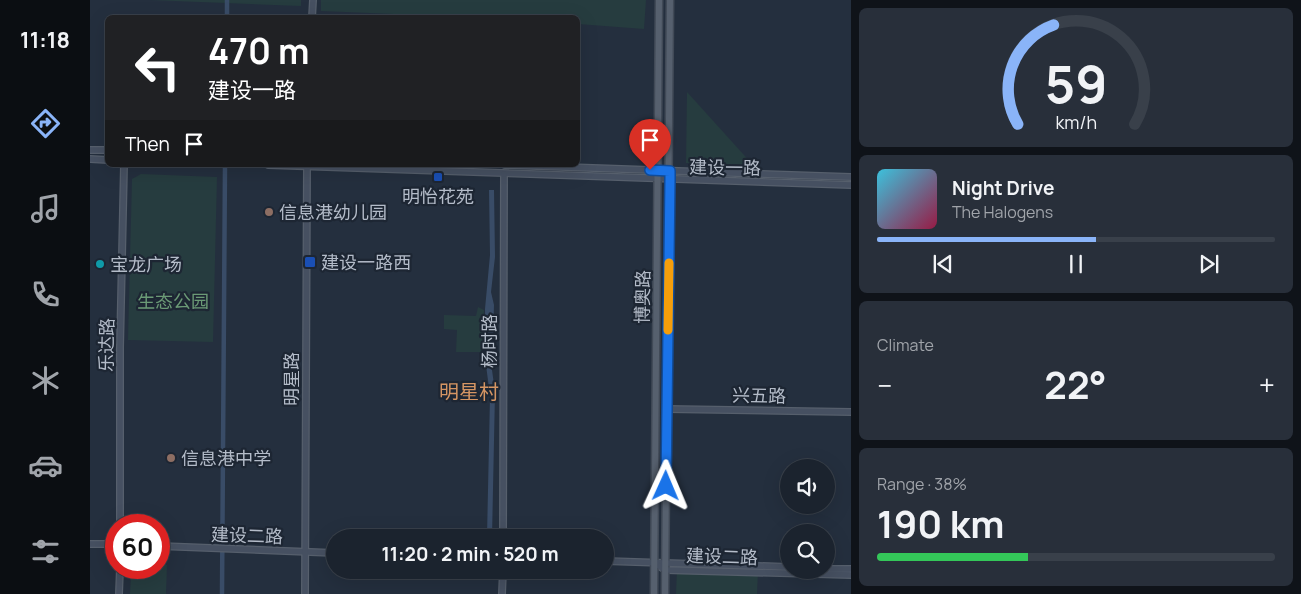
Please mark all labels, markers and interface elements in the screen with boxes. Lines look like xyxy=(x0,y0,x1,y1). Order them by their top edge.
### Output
text: 11:18 xyxy=(20,25,70,55)
text: 470 m xyxy=(208,27,309,75)
icon: left xyxy=(125,35,190,100)
text: 59 xyxy=(1045,48,1107,119)
text: 建设一路 xyxy=(208,75,296,105)
icon: directions xyxy=(28,106,63,141)
text: km/h xyxy=(1055,110,1097,134)
pin xyxy=(629,119,671,170)
icon: arrive xyxy=(636,126,664,154)
icon: arrive xyxy=(180,130,208,158)
text: Then xyxy=(125,131,170,157)
street label: 建设一路 xyxy=(689,154,761,180)
marker: 明怡花苑 xyxy=(432,171,444,183)
text: Night Drive xyxy=(952,175,1054,201)
place label: 明怡花苑 xyxy=(402,184,474,208)
icon: music xyxy=(28,191,63,226)
place label: 信息港幼儿园 xyxy=(279,200,387,224)
text: The Halogens xyxy=(952,201,1053,223)
marker: 信息港幼儿园 xyxy=(263,206,275,218)
place label: 建设一路西 xyxy=(321,250,411,274)
icon: previous xyxy=(929,250,957,278)
icon: pause xyxy=(1062,250,1090,278)
icon: next xyxy=(1195,250,1223,278)
place label: 宝龙广场 xyxy=(110,252,182,276)
marker: 建设一路西 xyxy=(303,255,317,269)
marker: 宝龙广场 xyxy=(94,258,106,270)
street label: 博奥路 xyxy=(630,270,654,324)
icon: phone xyxy=(28,277,63,312)
park label: 生态公园 xyxy=(137,289,209,313)
street label: 杨时路 xyxy=(477,314,501,368)
street label: 乐达路 xyxy=(94,318,118,372)
text: Climate xyxy=(877,334,934,356)
street label: 明星路 xyxy=(279,352,303,406)
text: 22° xyxy=(1044,358,1107,410)
icon: climate xyxy=(28,363,63,398)
text: − xyxy=(877,366,892,404)
text: + xyxy=(1259,366,1275,404)
district label: 明星村 xyxy=(439,378,499,405)
street label: 兴五路 xyxy=(732,383,786,407)
place label: 信息港中学 xyxy=(181,446,271,470)
icon: car xyxy=(28,448,63,483)
marker: 信息港中学 xyxy=(165,452,177,464)
position arrow xyxy=(639,459,691,511)
map controls xyxy=(780,459,835,579)
button: sound xyxy=(780,459,835,514)
text: Range · 38% xyxy=(877,473,967,495)
text: 190 km xyxy=(877,497,1004,549)
speed limit sign: 60 xyxy=(105,514,170,579)
street label: 建设二路 xyxy=(211,522,283,548)
button: search xyxy=(780,524,835,579)
icon: filters xyxy=(28,534,63,569)
text: 11:20 · 2 min · 520 m xyxy=(381,541,559,567)
street label: 建设二路 xyxy=(686,543,758,569)

